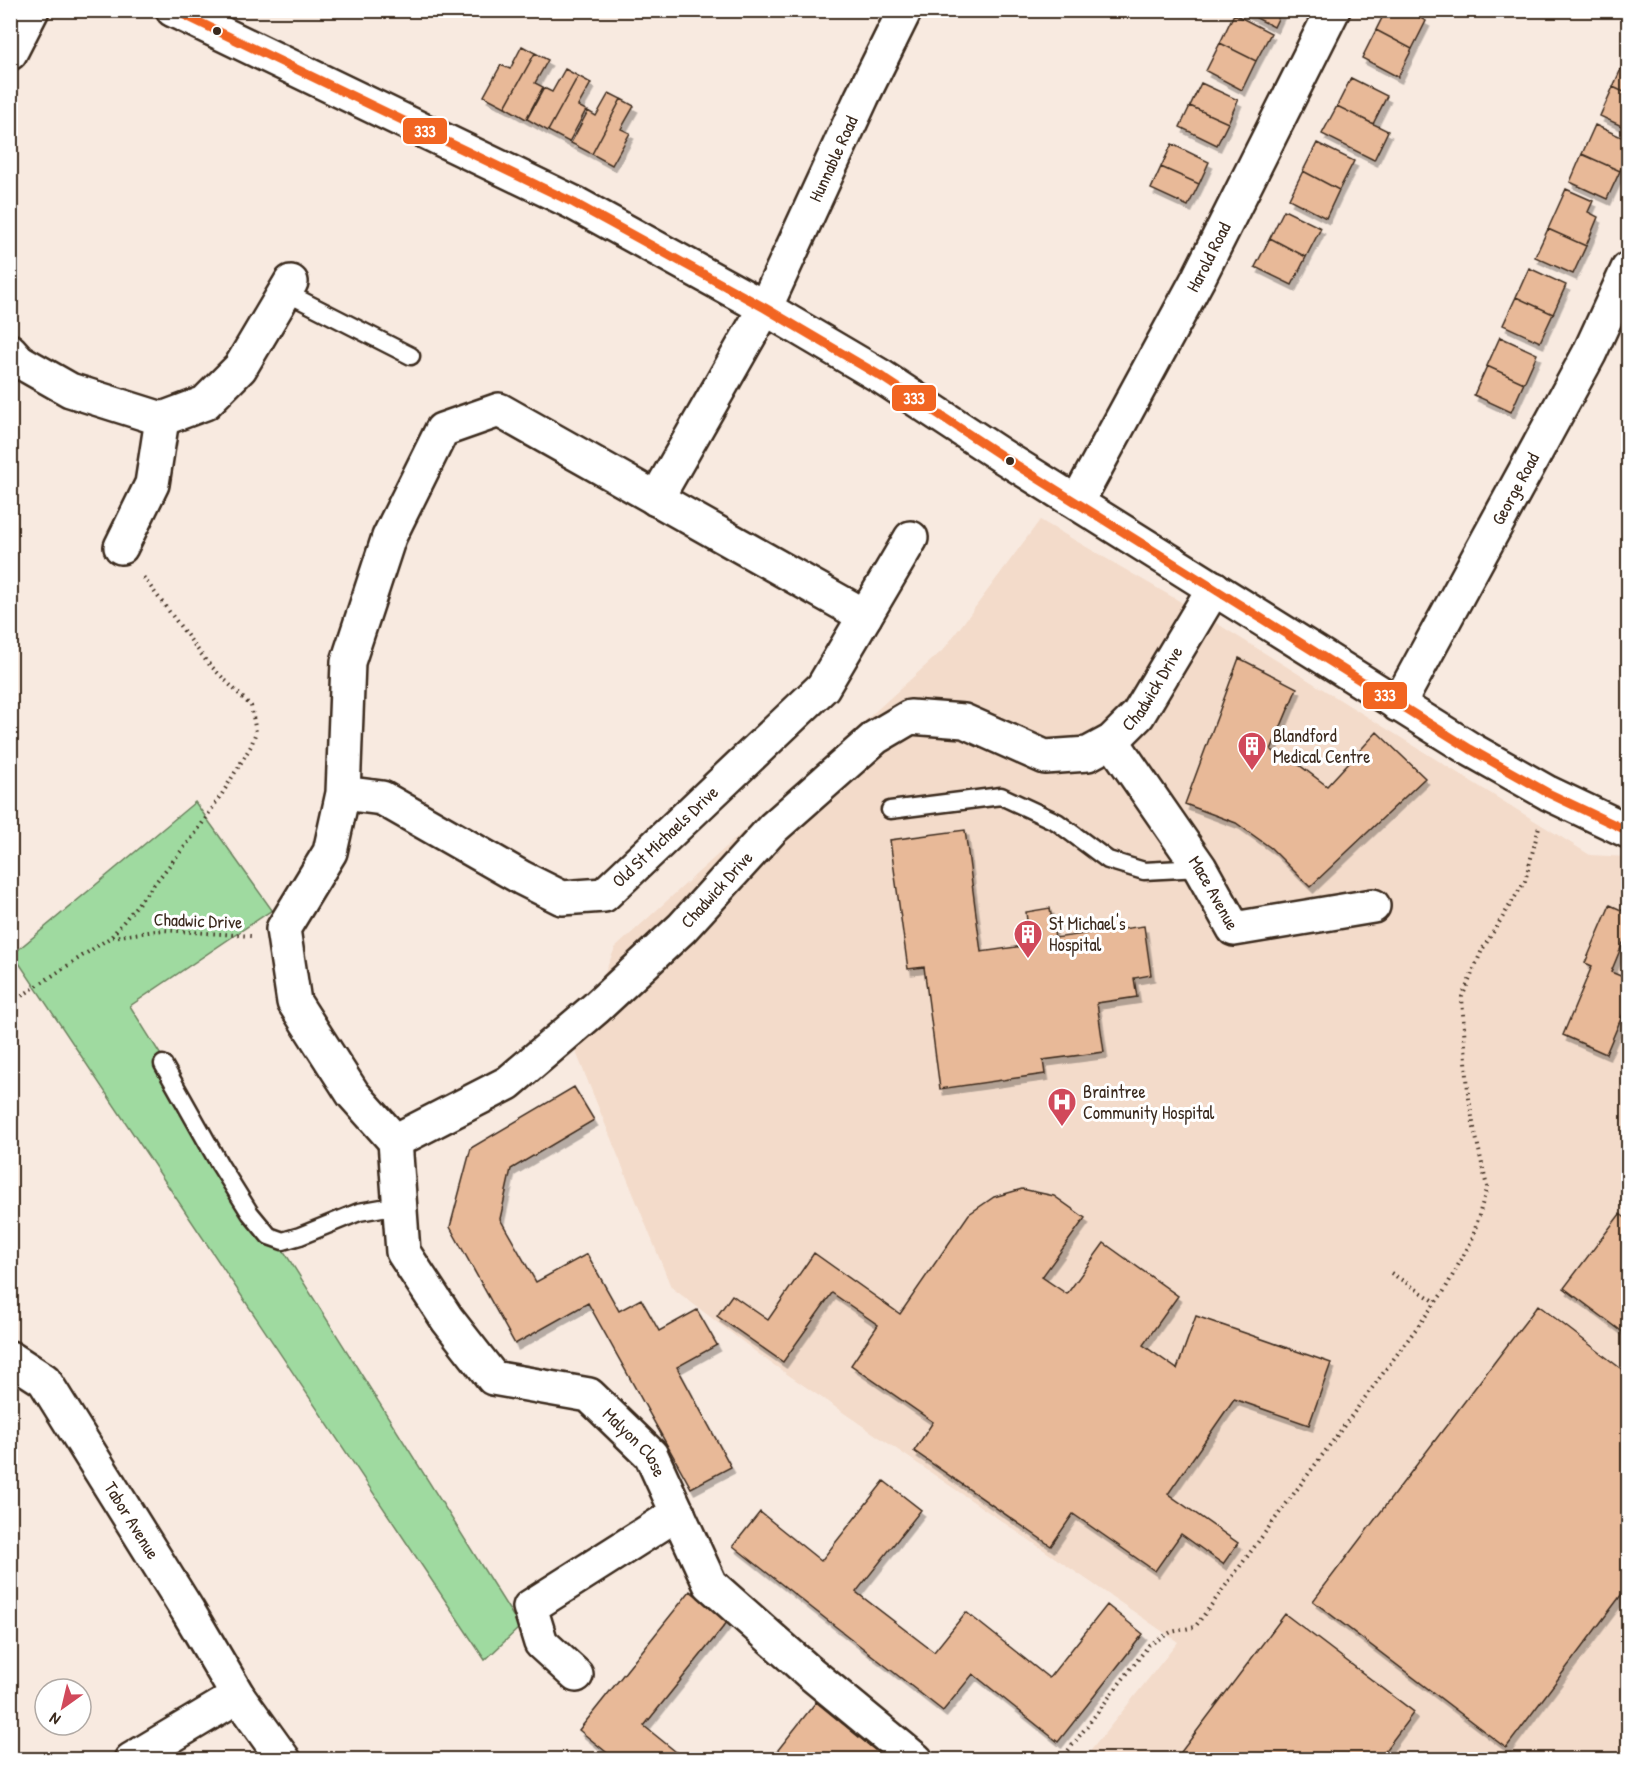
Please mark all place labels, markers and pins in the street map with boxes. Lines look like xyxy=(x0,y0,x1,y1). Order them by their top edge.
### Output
unlabelled marker xyxy=(211,25,223,37)
unlabelled marker xyxy=(1004,455,1016,467)
place label: Blandford Medical Centre xyxy=(1273,723,1370,769)
building icon: Blandford Medical Centre xyxy=(1236,730,1268,772)
place label: St Michael's Hospital xyxy=(1049,911,1126,957)
building icon: St Michael's Hospital xyxy=(1012,918,1044,960)
place label: Braintree Community Hospital xyxy=(1083,1079,1215,1125)
hospital icon: Braintree Community Hospital xyxy=(1046,1086,1078,1128)

